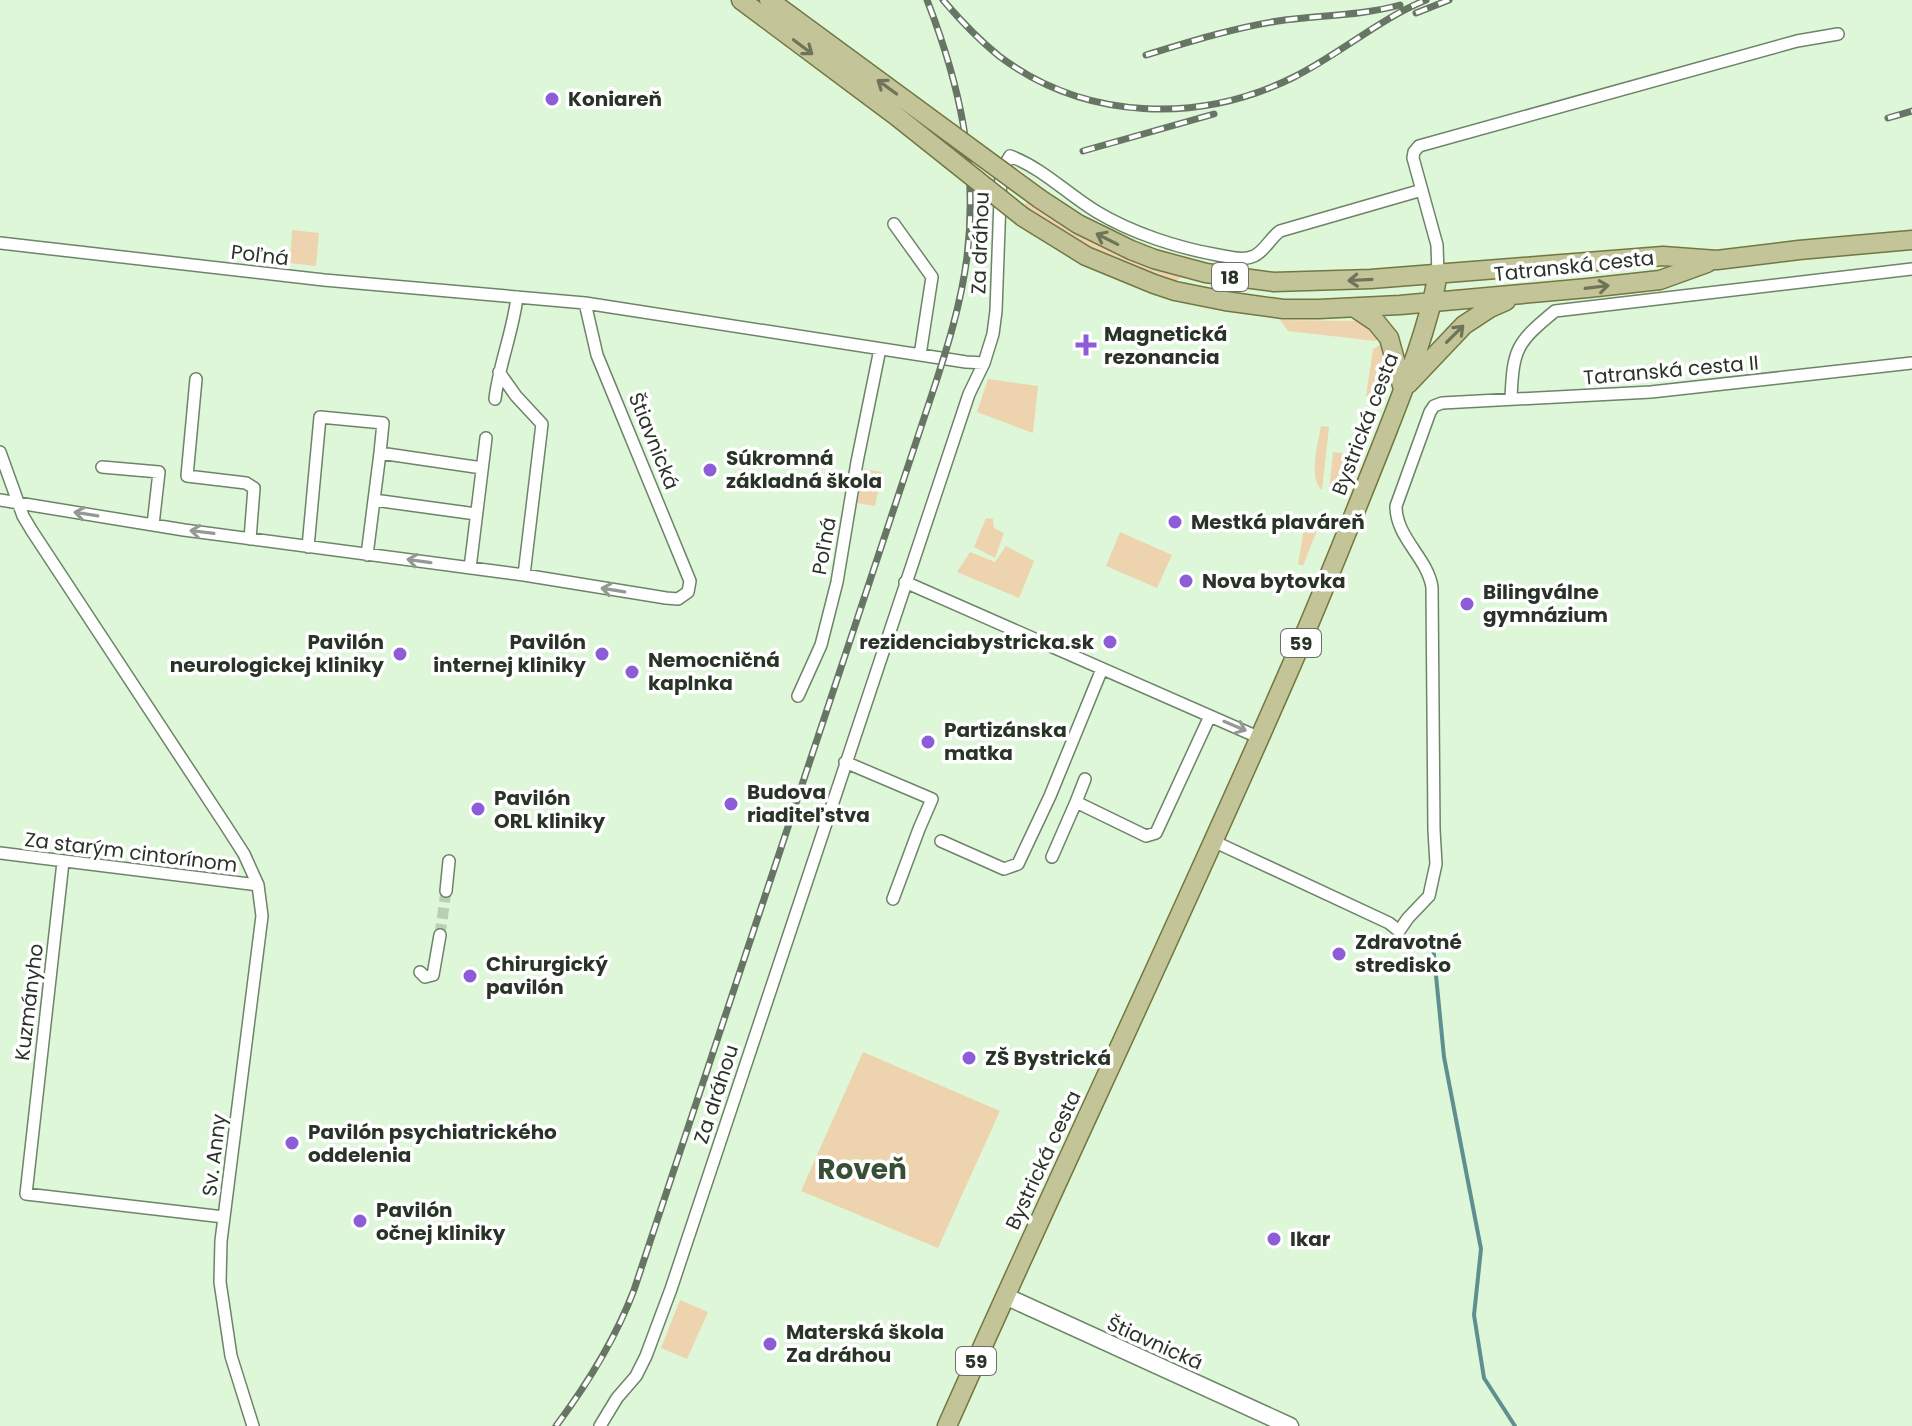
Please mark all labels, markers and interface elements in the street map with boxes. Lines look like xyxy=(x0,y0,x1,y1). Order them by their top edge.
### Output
one-way arrow xyxy=(792,38,813,55)
one-way arrow xyxy=(877,78,898,95)
place label: Koniareň xyxy=(568,85,662,113)
marker: Koniareň xyxy=(543,90,561,108)
street label: Za dráhou xyxy=(964,191,996,295)
one-way arrow xyxy=(1095,230,1119,246)
street label: Poľná xyxy=(229,238,291,272)
street label: Tatranská cesta xyxy=(1493,244,1655,288)
road number: 18 xyxy=(1212,263,1248,291)
one-way arrow xyxy=(1347,273,1374,288)
one-way arrow xyxy=(1583,280,1610,295)
place label: Magnetická rezonancia xyxy=(1104,320,1227,371)
one-way arrow xyxy=(1445,325,1464,344)
marker: Magnetická rezonancia xyxy=(1075,334,1097,356)
street label: Tatranská cesta II xyxy=(1582,348,1760,392)
street label: Bystrická cesta xyxy=(1325,349,1405,499)
street label: Štiavnická xyxy=(622,388,686,494)
place label: Súkromná základná škola xyxy=(726,444,882,495)
marker: Súkromná základná škola xyxy=(701,461,719,479)
one-way arrow xyxy=(73,506,99,521)
place label: Mestká plaváreň xyxy=(1191,508,1365,536)
marker: Mestká plaváreň xyxy=(1166,513,1184,531)
street label: Poľná xyxy=(805,515,843,577)
one-way arrow xyxy=(189,525,215,540)
one-way arrow xyxy=(406,554,432,569)
place label: Nova bytovka xyxy=(1202,567,1346,595)
marker: Nova bytovka xyxy=(1177,572,1195,590)
place label: Bilingválne gymnázium xyxy=(1483,578,1608,629)
one-way arrow xyxy=(601,582,626,597)
marker: Bilingválne gymnázium xyxy=(1458,595,1476,613)
place label: Pavilón neurologickej kliniky xyxy=(170,628,384,679)
place label: Pavilón internej kliniky xyxy=(433,628,586,679)
place label: rezidenciabystricka.sk xyxy=(859,628,1095,656)
road number: 59 xyxy=(1281,629,1321,657)
marker: rezidenciabystricka.sk xyxy=(1101,633,1119,651)
marker: Pavilón neurologickej kliniky xyxy=(391,645,409,663)
marker: Pavilón internej kliniky xyxy=(593,645,611,663)
place label: Nemocničná kaplnka xyxy=(648,646,780,697)
marker: Nemocničná kaplnka xyxy=(623,663,641,681)
place label: Partizánska matka xyxy=(944,716,1067,767)
one-way arrow xyxy=(1222,720,1247,735)
marker: Partizánska matka xyxy=(919,733,937,751)
place label: Budova riaditeľstva xyxy=(747,778,870,829)
place label: Pavilón ORL kliniky xyxy=(494,784,605,835)
marker: Budova riaditeľstva xyxy=(722,795,740,813)
marker: Pavilón ORL kliniky xyxy=(469,800,487,818)
street label: Za starým cintorínom xyxy=(23,825,239,879)
place label: Zdravotné stredisko xyxy=(1355,928,1462,979)
street label: Kuzmányho xyxy=(8,942,50,1062)
marker: Zdravotné stredisko xyxy=(1330,945,1348,963)
place label: Chirurgický pavilón xyxy=(486,950,608,1001)
marker: Chirurgický pavilón xyxy=(461,967,479,985)
street label: Za dráhou xyxy=(687,1041,745,1147)
place label: ZŠ Bystrická xyxy=(985,1044,1111,1072)
marker: ZŠ Bystrická xyxy=(960,1049,978,1067)
street label: Bystrická cesta xyxy=(998,1086,1088,1234)
street label: Sv. Anny xyxy=(195,1112,233,1198)
place label: Pavilón psychiatrického oddelenia xyxy=(308,1118,557,1169)
marker: Pavilón psychiatrického oddelenia xyxy=(283,1134,301,1152)
district label: Roveň xyxy=(817,1150,907,1189)
place label: Pavilón očnej kliniky xyxy=(376,1196,506,1247)
marker: Pavilón očnej kliniky xyxy=(351,1212,369,1230)
place label: Ikar xyxy=(1290,1225,1331,1253)
marker: Ikar xyxy=(1265,1230,1283,1248)
street label: Štiavnická xyxy=(1103,1309,1207,1377)
place label: Materská škola Za dráhou xyxy=(786,1318,944,1369)
marker: Materská škola Za dráhou xyxy=(761,1335,779,1353)
road number: 59 xyxy=(956,1347,996,1375)

